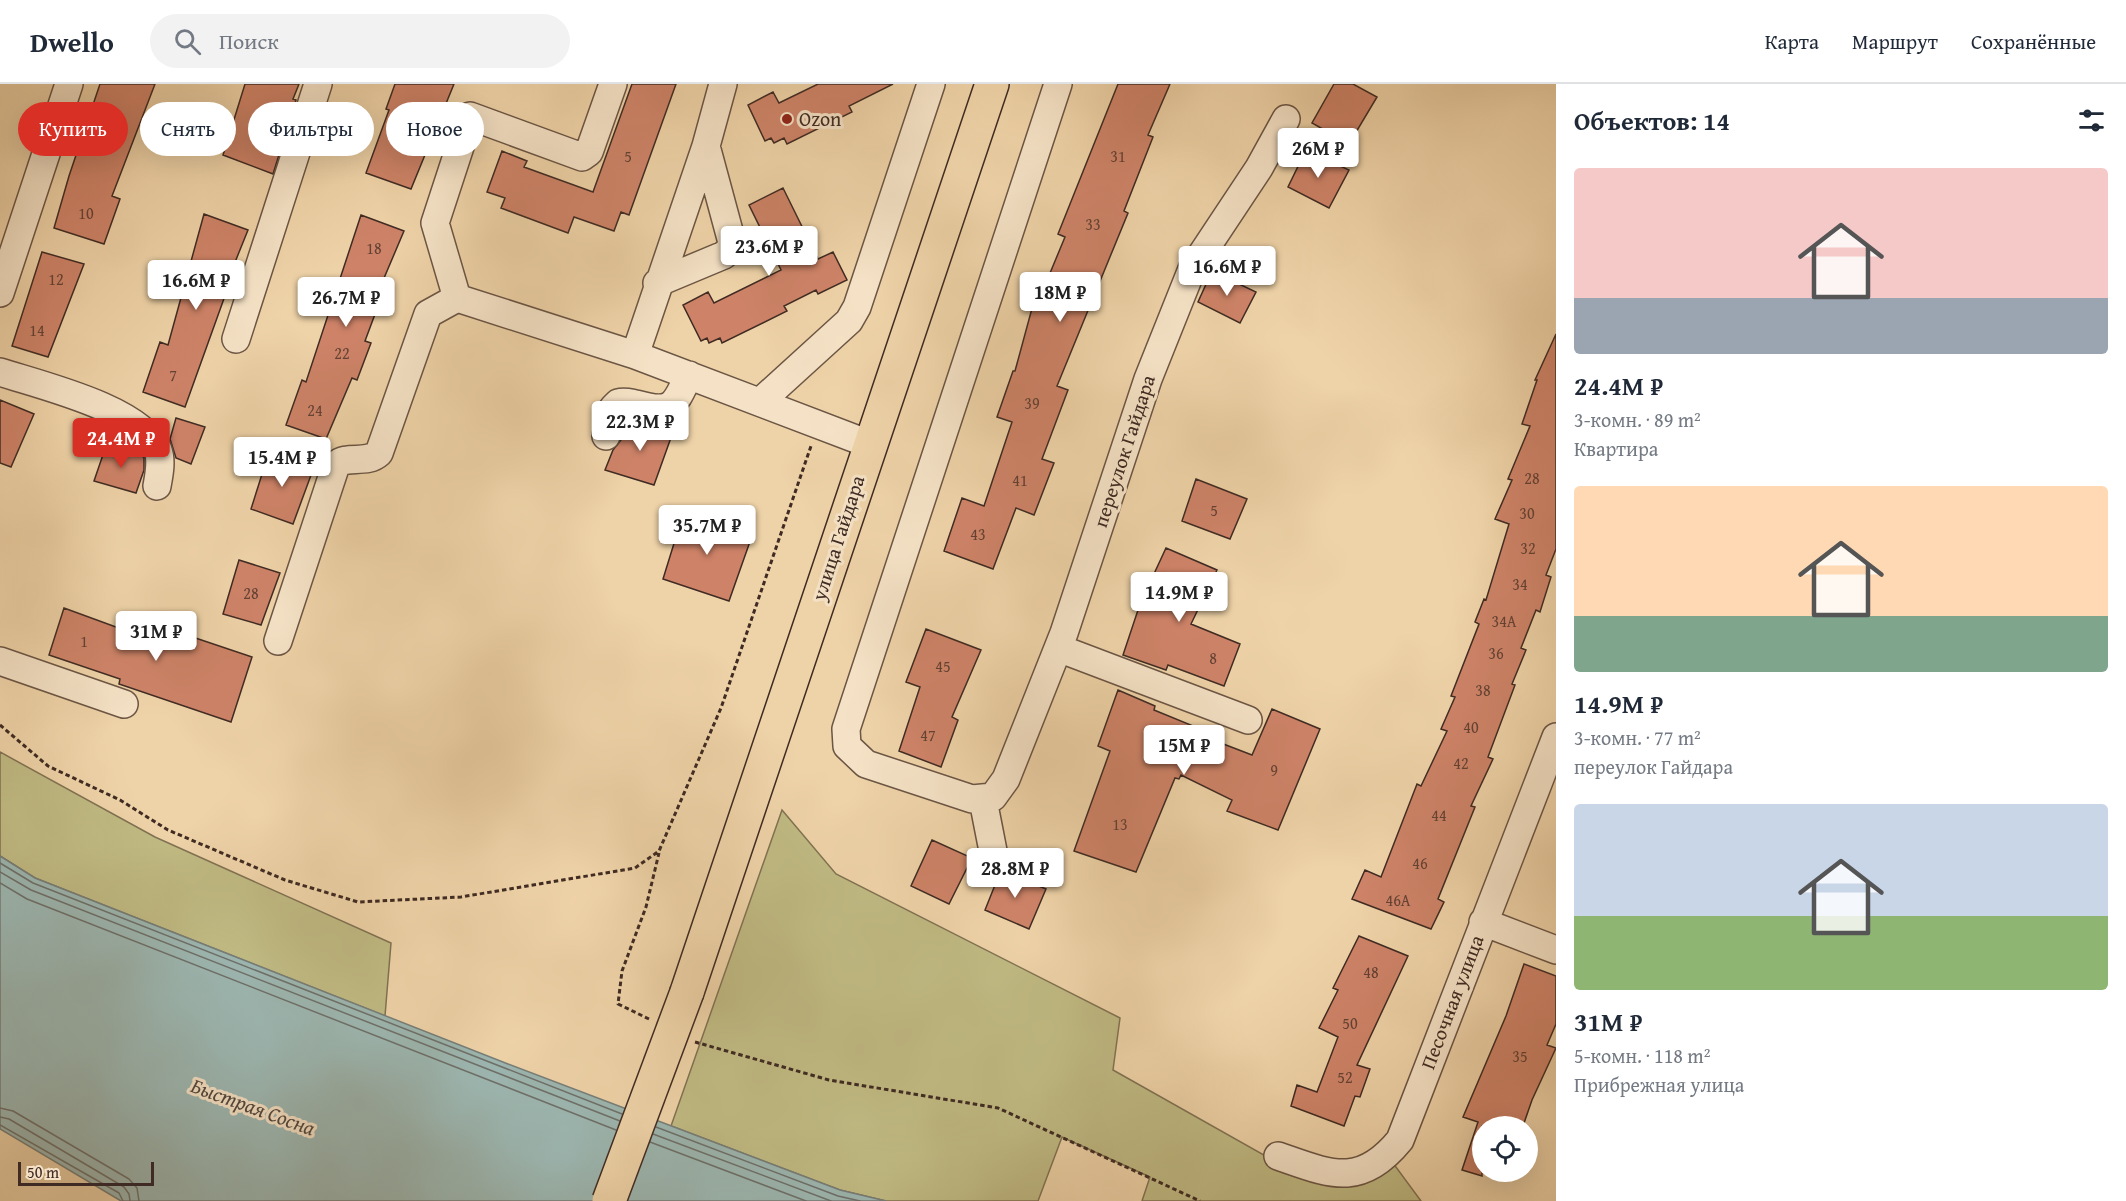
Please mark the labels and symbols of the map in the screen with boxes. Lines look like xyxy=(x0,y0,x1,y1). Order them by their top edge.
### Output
place label: Ozon xyxy=(799,104,841,133)
marker: Ozon xyxy=(780,112,794,126)
pin: 26M ₽ xyxy=(1276,128,1360,179)
house number: 5 xyxy=(624,144,632,168)
house number: 31 xyxy=(1110,144,1126,168)
house number: 10 xyxy=(78,201,94,225)
house number: 33 xyxy=(1085,212,1101,236)
pin: 23.6M ₽ xyxy=(714,226,824,277)
house number: 18 xyxy=(366,236,382,260)
pin: 16.6M ₽ xyxy=(1172,246,1282,297)
pin: 16.6M ₽ xyxy=(141,260,251,311)
house number: 12 xyxy=(48,267,64,291)
pin: 18M ₽ xyxy=(1018,272,1102,323)
pin: 26.7M ₽ xyxy=(291,277,401,328)
house number: 14 xyxy=(29,318,45,342)
house number: 22 xyxy=(334,341,350,365)
house number: 7 xyxy=(169,363,177,387)
street label: переулок Гайдара xyxy=(1085,370,1162,531)
house number: 39 xyxy=(1024,391,1040,415)
house number: 24 xyxy=(307,398,323,422)
pin: 22.3M ₽ xyxy=(585,401,695,452)
pin: 24.4M ₽ xyxy=(66,418,176,469)
pin: 15.4M ₽ xyxy=(227,437,337,488)
house number: 28 xyxy=(1524,466,1540,490)
house number: 41 xyxy=(1012,468,1028,492)
street label: улица Гайдара xyxy=(803,471,872,605)
house number: 5 xyxy=(1210,498,1218,522)
house number: 30 xyxy=(1519,501,1535,525)
pin: 35.7M ₽ xyxy=(652,505,762,556)
house number: 43 xyxy=(970,522,986,546)
house number: 32 xyxy=(1520,536,1536,560)
pin: 14.9M ₽ xyxy=(1124,572,1234,623)
house number: 34 xyxy=(1512,572,1528,596)
house number: 28 xyxy=(243,581,259,605)
house number: 34А xyxy=(1491,609,1517,633)
pin: 31M ₽ xyxy=(114,611,198,662)
house number: 1 xyxy=(80,629,88,653)
house number: 36 xyxy=(1488,641,1504,665)
house number: 8 xyxy=(1209,646,1217,670)
house number: 45 xyxy=(935,654,951,678)
house number: 38 xyxy=(1475,678,1491,702)
house number: 40 xyxy=(1463,715,1479,739)
house number: 47 xyxy=(920,723,936,747)
pin: 15M ₽ xyxy=(1142,725,1226,776)
house number: 42 xyxy=(1453,751,1469,775)
house number: 9 xyxy=(1270,758,1278,782)
house number: 44 xyxy=(1431,803,1447,827)
house number: 13 xyxy=(1112,812,1128,836)
pin: 28.8M ₽ xyxy=(960,848,1070,899)
house number: 46 xyxy=(1412,851,1428,875)
house number: 46А xyxy=(1385,888,1411,912)
street label: Песочная улица xyxy=(1413,930,1491,1073)
house number: 48 xyxy=(1363,960,1379,984)
house number: 50 xyxy=(1342,1011,1358,1035)
house number: 35 xyxy=(1512,1044,1528,1068)
house number: 52 xyxy=(1337,1065,1353,1089)
water label: Быстрая Сосна xyxy=(187,1070,320,1143)
scale bar xyxy=(18,1159,154,1186)

